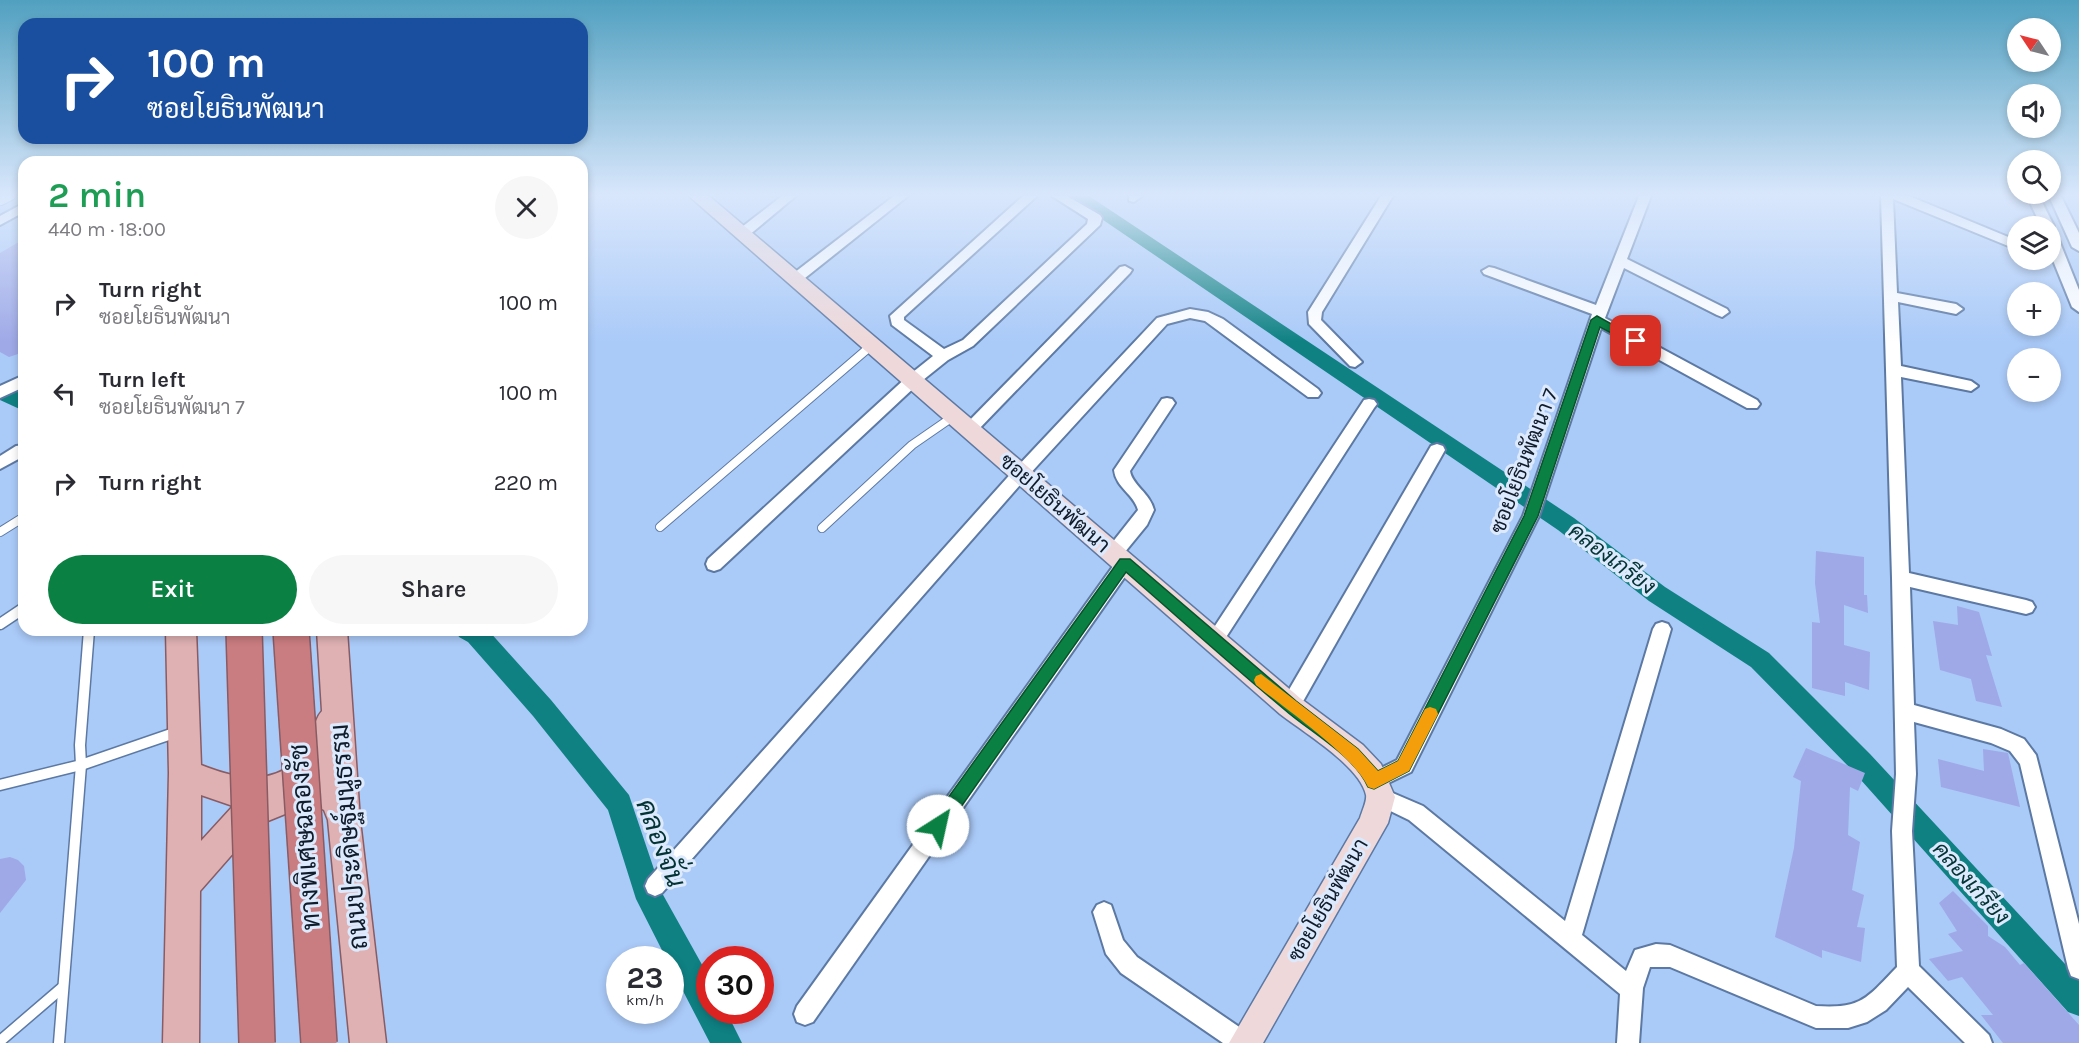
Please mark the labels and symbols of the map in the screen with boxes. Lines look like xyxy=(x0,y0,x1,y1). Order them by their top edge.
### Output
north arrow xyxy=(2007,18,2061,72)
pin xyxy=(1610,315,1661,366)
street label: ซอยโยธินพัฒนา 7 xyxy=(1484,385,1563,537)
street label: ซอยโยธินพัฒนา xyxy=(995,448,1116,557)
water label: คลองเกรียง xyxy=(1564,517,1661,600)
street label: ถนนประดิษฐ์มนูธรรม xyxy=(322,723,376,951)
street label: ทางพิเศษฉลองรัช xyxy=(282,743,327,931)
water label: คลองจั่น xyxy=(630,791,700,892)
position arrow xyxy=(906,794,970,858)
street label: ซอยโยธินพัฒนา xyxy=(1282,834,1373,966)
water label: คลองเกรียง xyxy=(1927,836,2015,929)
speed limit sign: 30 xyxy=(696,946,774,1024)

